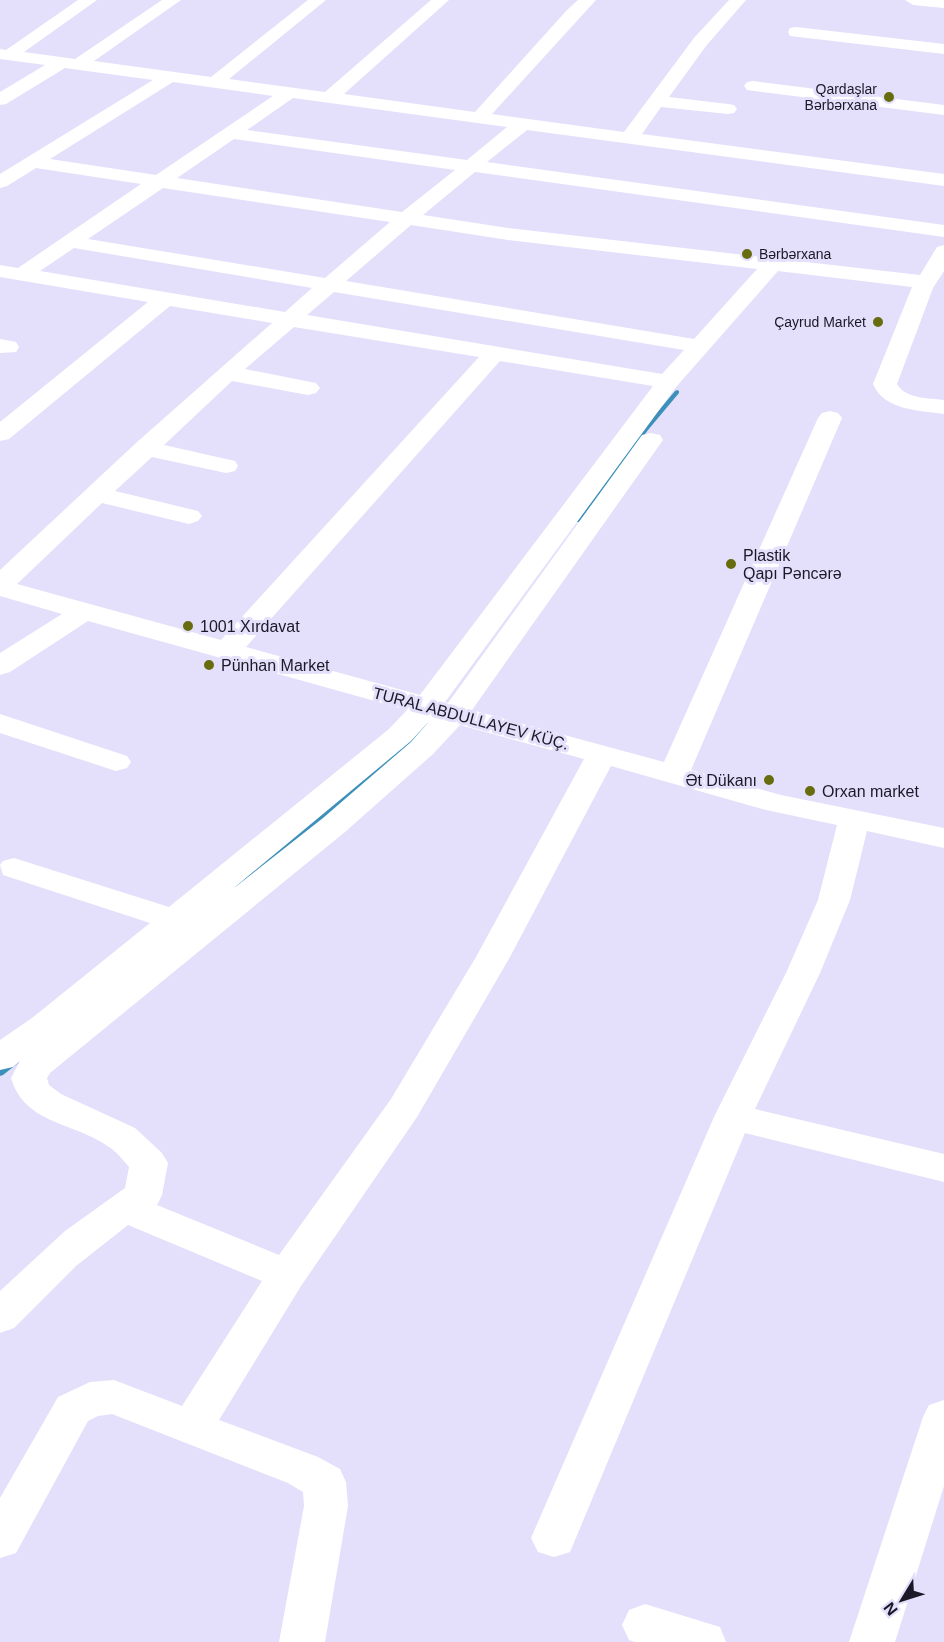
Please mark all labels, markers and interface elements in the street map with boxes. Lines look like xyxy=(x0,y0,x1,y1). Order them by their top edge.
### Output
place label: Qardaşlar Bərbərxana xyxy=(805,81,877,113)
marker: Qardaşlar Bərbərxana xyxy=(882,90,896,104)
place label: Bərbərxana xyxy=(759,246,832,262)
marker: Bərbərxana xyxy=(740,247,754,261)
place label: Çayrud Market xyxy=(774,314,866,330)
marker: Çayrud Market xyxy=(871,315,885,329)
place label: Plastik Qapı Pəncərə xyxy=(743,547,842,582)
marker: Plastik Qapı Pəncərə xyxy=(724,557,738,571)
place label: 1001 Xırdavat xyxy=(200,618,300,635)
marker: 1001 Xırdavat xyxy=(181,619,195,633)
place label: Pünhan Market xyxy=(221,657,330,674)
marker: Pünhan Market xyxy=(202,658,216,672)
street label: TURAL ABDULLAYEV KÜÇ. xyxy=(371,684,571,753)
place label: Ət Dükanı xyxy=(685,772,757,789)
marker: Ət Dükanı xyxy=(762,773,776,787)
place label: Orxan market xyxy=(822,783,919,800)
marker: Orxan market xyxy=(803,784,817,798)
north arrow xyxy=(872,1570,932,1630)
text: N xyxy=(880,1599,901,1619)

